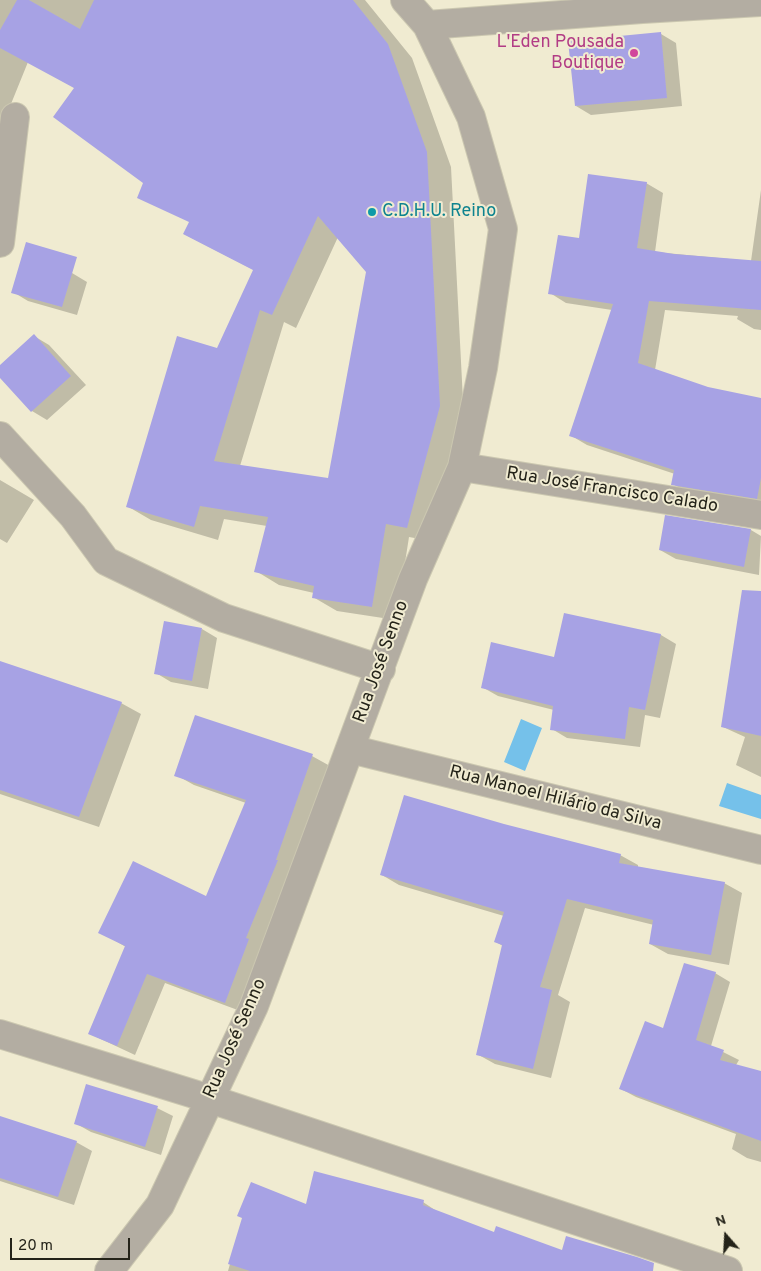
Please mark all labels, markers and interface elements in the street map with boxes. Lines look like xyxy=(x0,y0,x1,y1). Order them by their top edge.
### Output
place label: L'Eden Pousada Boutique xyxy=(496,32,624,74)
marker: L'Eden Pousada Boutique xyxy=(628,47,640,59)
place label: C.D.H.U. Reino xyxy=(382,201,496,223)
marker: C.D.H.U. Reino xyxy=(366,206,378,218)
street label: Rua José Francisco Calado xyxy=(505,464,719,518)
street label: Rua José Senno xyxy=(350,598,414,726)
street label: Rua Manoel Hilário da Silva xyxy=(447,762,663,836)
street label: Rua José Senno xyxy=(200,976,272,1102)
north arrow xyxy=(701,1211,751,1261)
text: N xyxy=(713,1212,728,1231)
scale bar xyxy=(12,1228,132,1260)
text: 20 m xyxy=(18,1237,53,1256)

